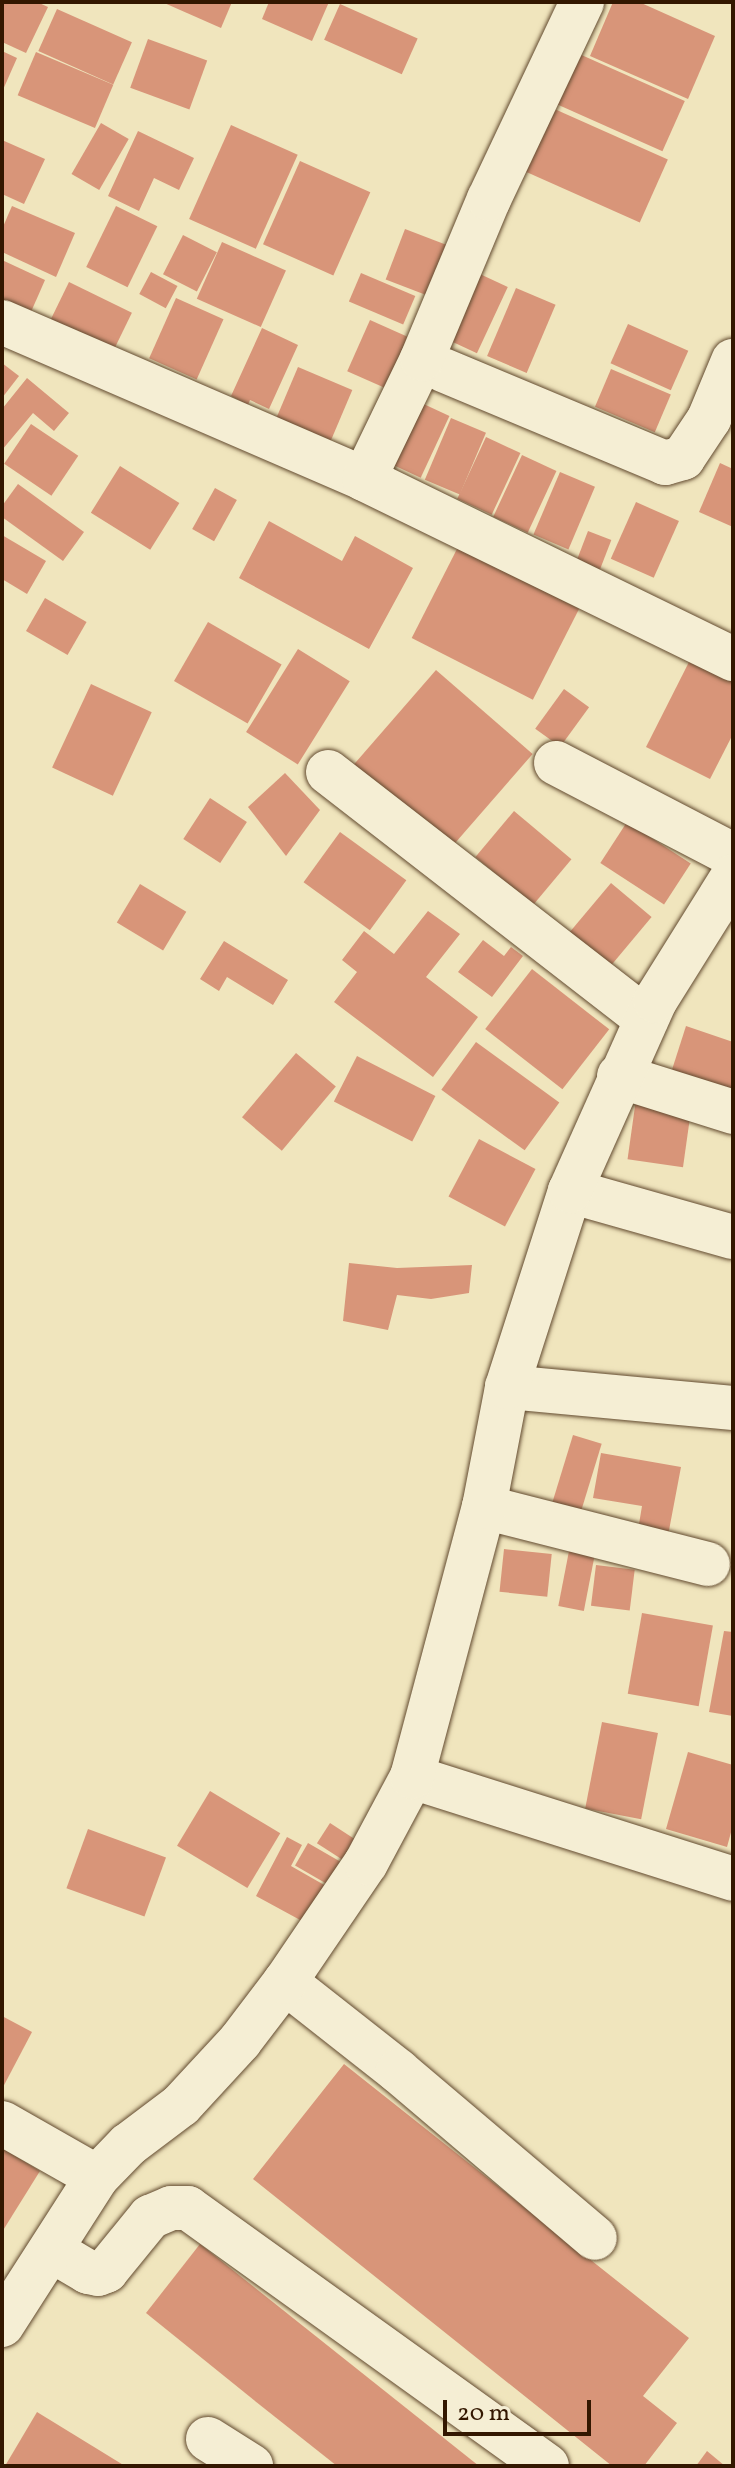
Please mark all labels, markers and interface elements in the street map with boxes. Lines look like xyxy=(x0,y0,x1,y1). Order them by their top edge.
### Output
scale bar xyxy=(447,2384,595,2434)
text: 20 m xyxy=(457,2397,510,2431)

